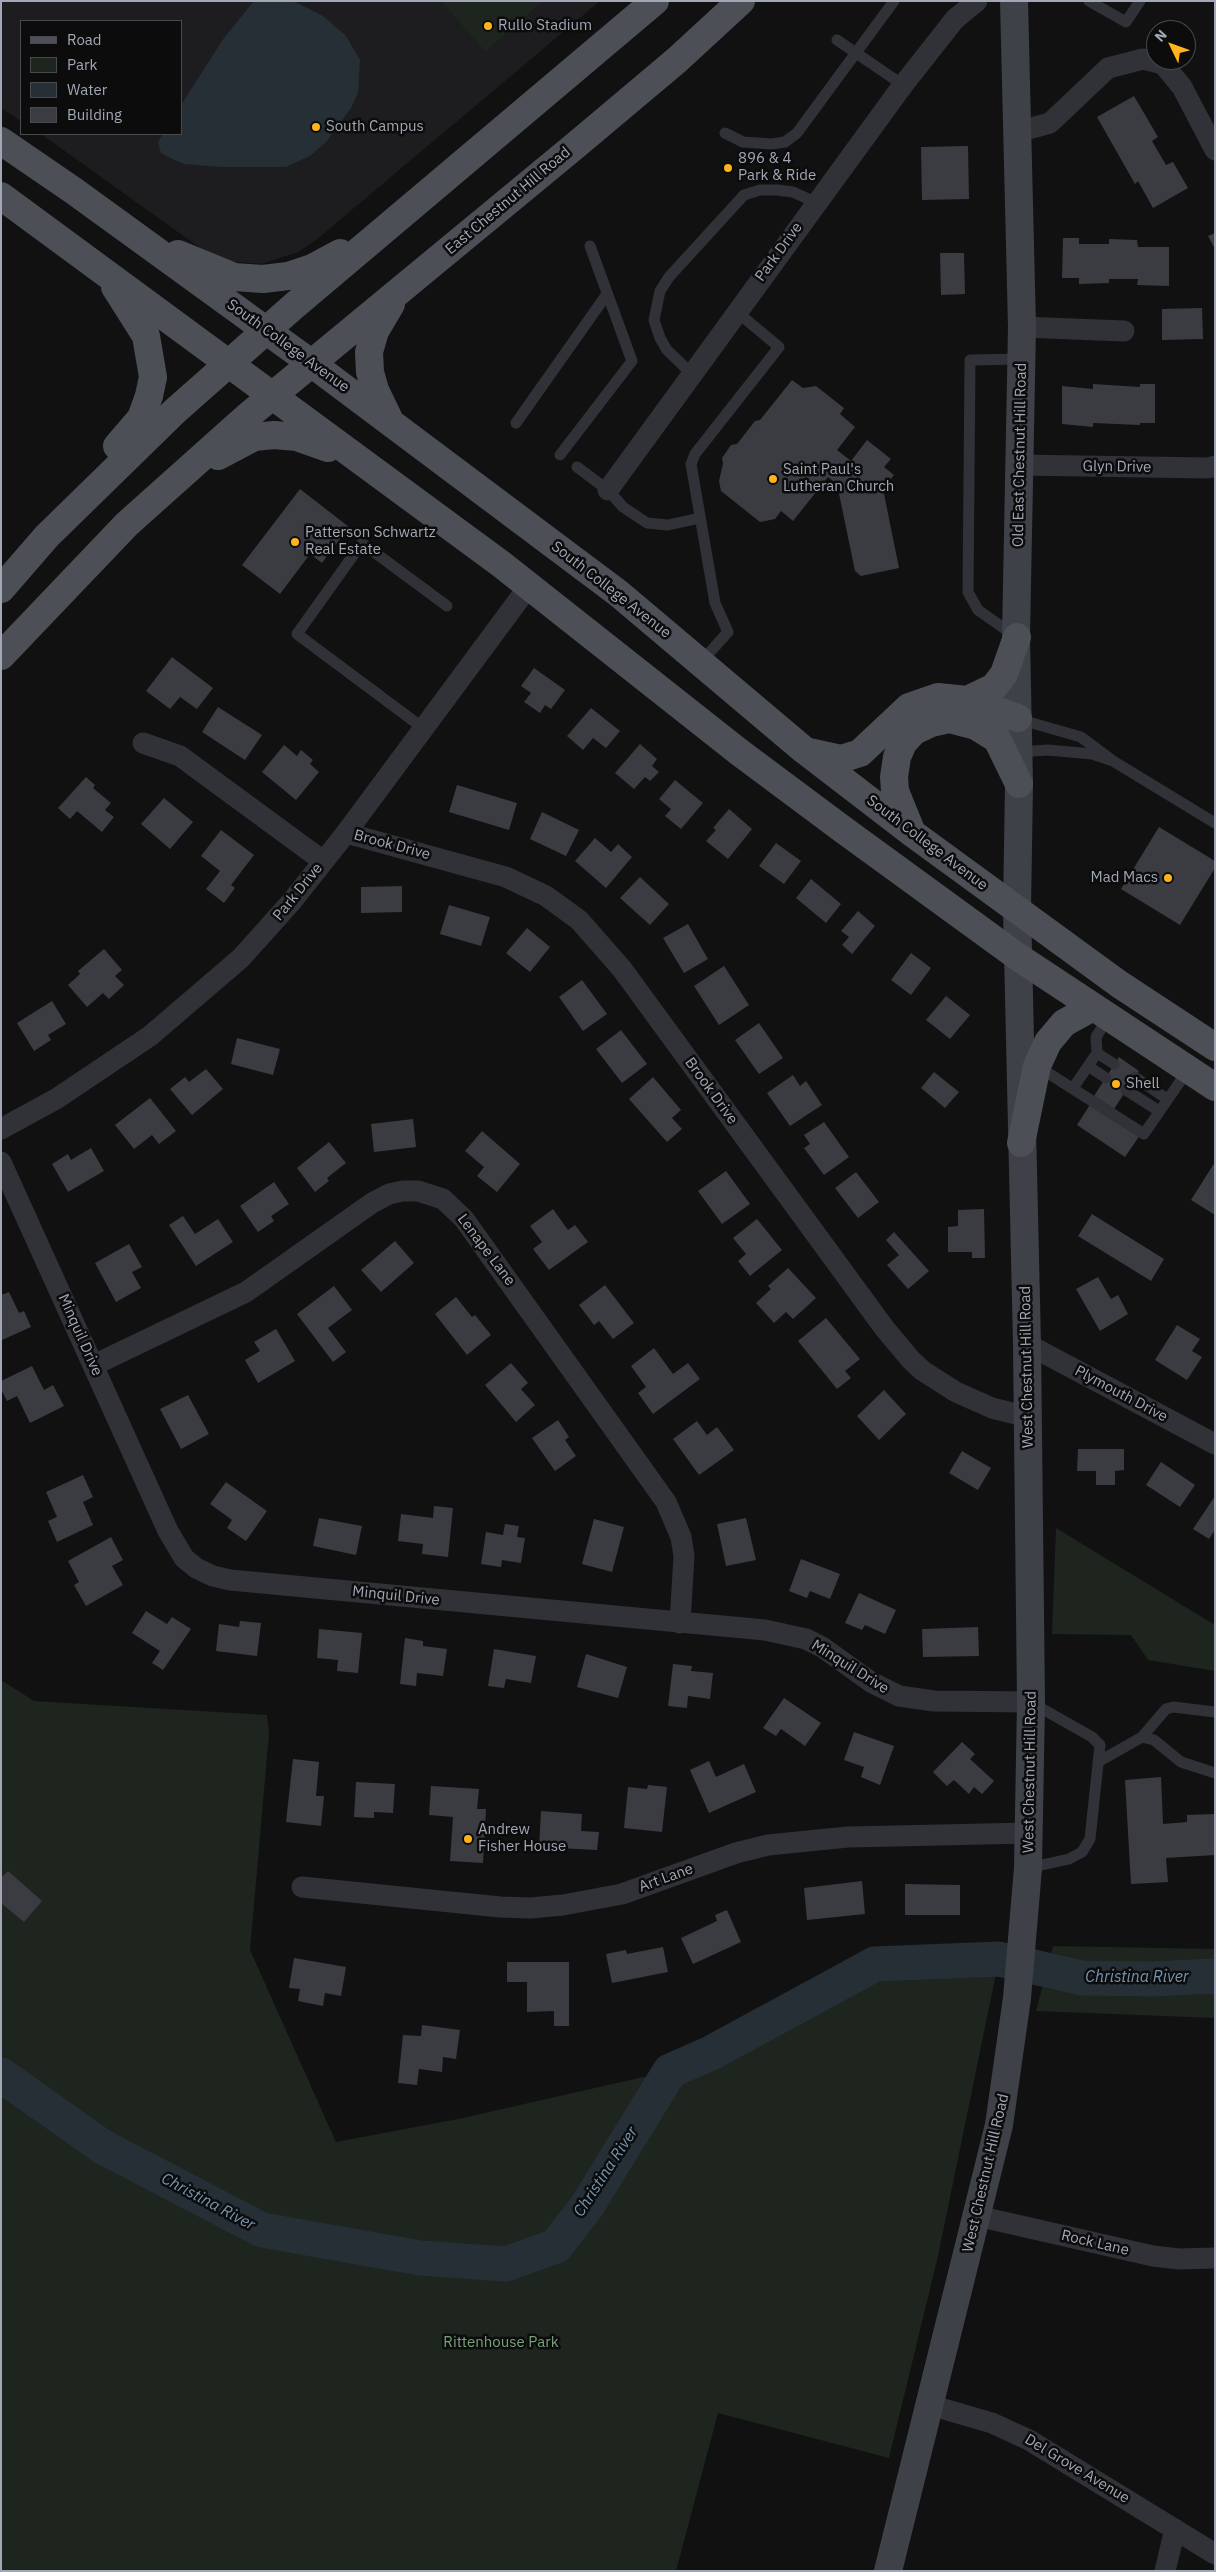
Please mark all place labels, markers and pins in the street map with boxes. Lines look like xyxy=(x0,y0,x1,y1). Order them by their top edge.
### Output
place label: Rullo Stadium xyxy=(498,17,592,35)
marker: Rullo Stadium xyxy=(482,20,494,32)
place label: South Campus xyxy=(326,118,424,136)
marker: South Campus xyxy=(310,121,322,133)
place label: 896 & 4 Park & Ride xyxy=(738,150,816,185)
marker: 896 & 4 Park & Ride xyxy=(722,162,734,174)
place label: Saint Paul's Lutheran Church xyxy=(783,461,894,496)
marker: Saint Paul's Lutheran Church xyxy=(767,473,779,485)
place label: Patterson Schwartz Real Estate xyxy=(305,524,436,559)
marker: Patterson Schwartz Real Estate xyxy=(289,536,301,548)
place label: Mad Macs xyxy=(1091,869,1158,887)
marker: Mad Macs xyxy=(1162,872,1174,884)
place label: Shell xyxy=(1126,1075,1160,1093)
marker: Shell xyxy=(1110,1078,1122,1090)
place label: Andrew Fisher House xyxy=(478,1821,566,1856)
marker: Andrew Fisher House xyxy=(462,1833,474,1845)

